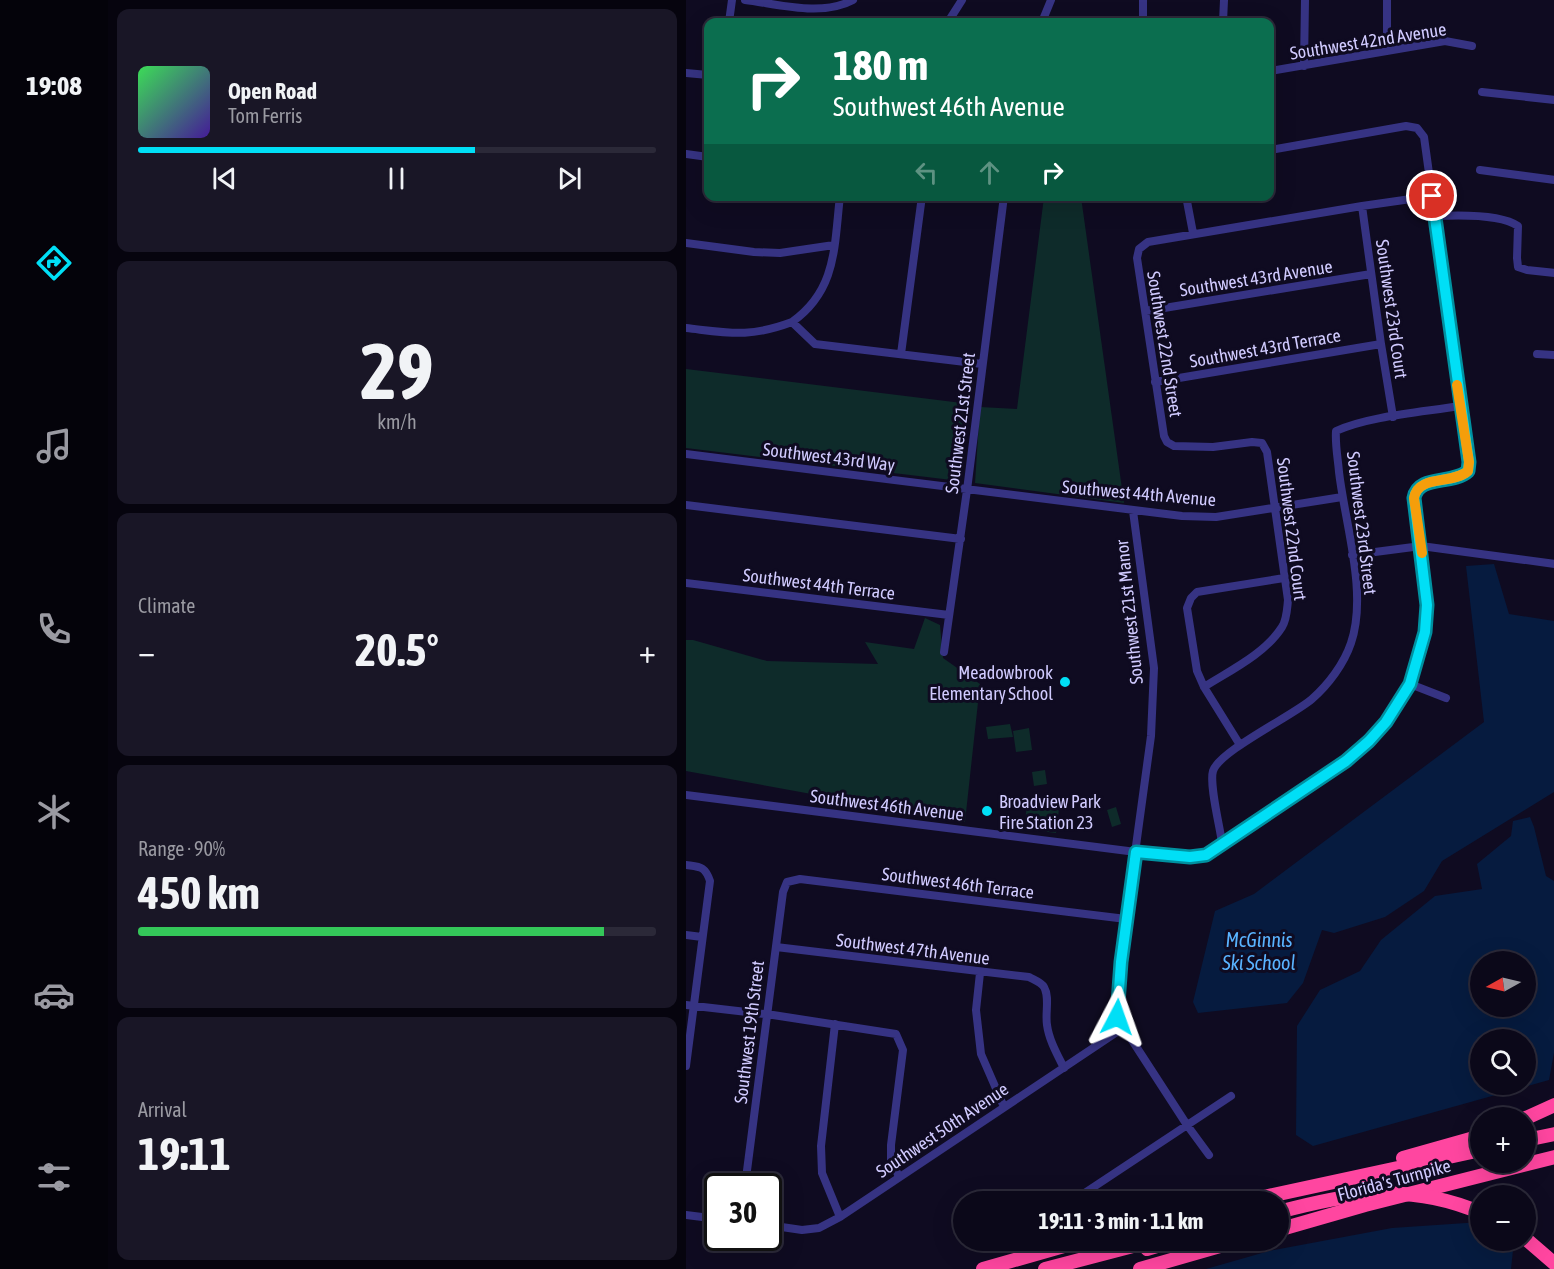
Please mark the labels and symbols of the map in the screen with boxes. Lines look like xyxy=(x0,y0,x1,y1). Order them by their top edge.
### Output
street label: Southwest 42nd Avenue xyxy=(1288,18,1448,64)
pin xyxy=(1406,170,1457,221)
street label: Southwest 23rd Court xyxy=(1372,238,1412,380)
street label: Southwest 43rd Avenue xyxy=(1178,256,1334,300)
street label: Southwest 22nd Street xyxy=(1143,270,1187,418)
street label: Southwest 43rd Terrace xyxy=(1188,324,1342,372)
street label: Southwest 21st Street xyxy=(941,351,979,495)
street label: Southwest 43rd Way xyxy=(762,438,896,476)
street label: Southwest 23rd Street xyxy=(1343,450,1381,596)
street label: Southwest 22nd Court xyxy=(1273,456,1311,602)
street label: Southwest 44th Avenue xyxy=(1061,476,1217,510)
street label: Southwest 21st Manor xyxy=(1111,538,1147,685)
street label: Southwest 44th Terrace xyxy=(742,564,896,604)
place label: Meadowbrook Elementary School xyxy=(929,662,1053,704)
marker: Meadowbrook Elementary School xyxy=(1058,675,1072,689)
street label: Southwest 46th Avenue xyxy=(809,785,965,825)
place label: Broadview Park Fire Station 23 xyxy=(999,791,1101,833)
marker: Broadview Park Fire Station 23 xyxy=(980,804,994,818)
street label: Southwest 46th Terrace xyxy=(881,863,1035,903)
water label: McGinnis Ski School xyxy=(1221,928,1296,974)
street label: Southwest 47th Avenue xyxy=(835,929,991,969)
north arrow xyxy=(1470,951,1536,1017)
street label: Southwest 19th Street xyxy=(730,959,768,1105)
position arrow xyxy=(1085,985,1149,1049)
street label: Southwest 50th Avenue xyxy=(872,1078,1012,1182)
street label: Florida's Turnpike xyxy=(1335,1155,1453,1205)
speed limit sign: 30 xyxy=(704,1173,782,1251)

